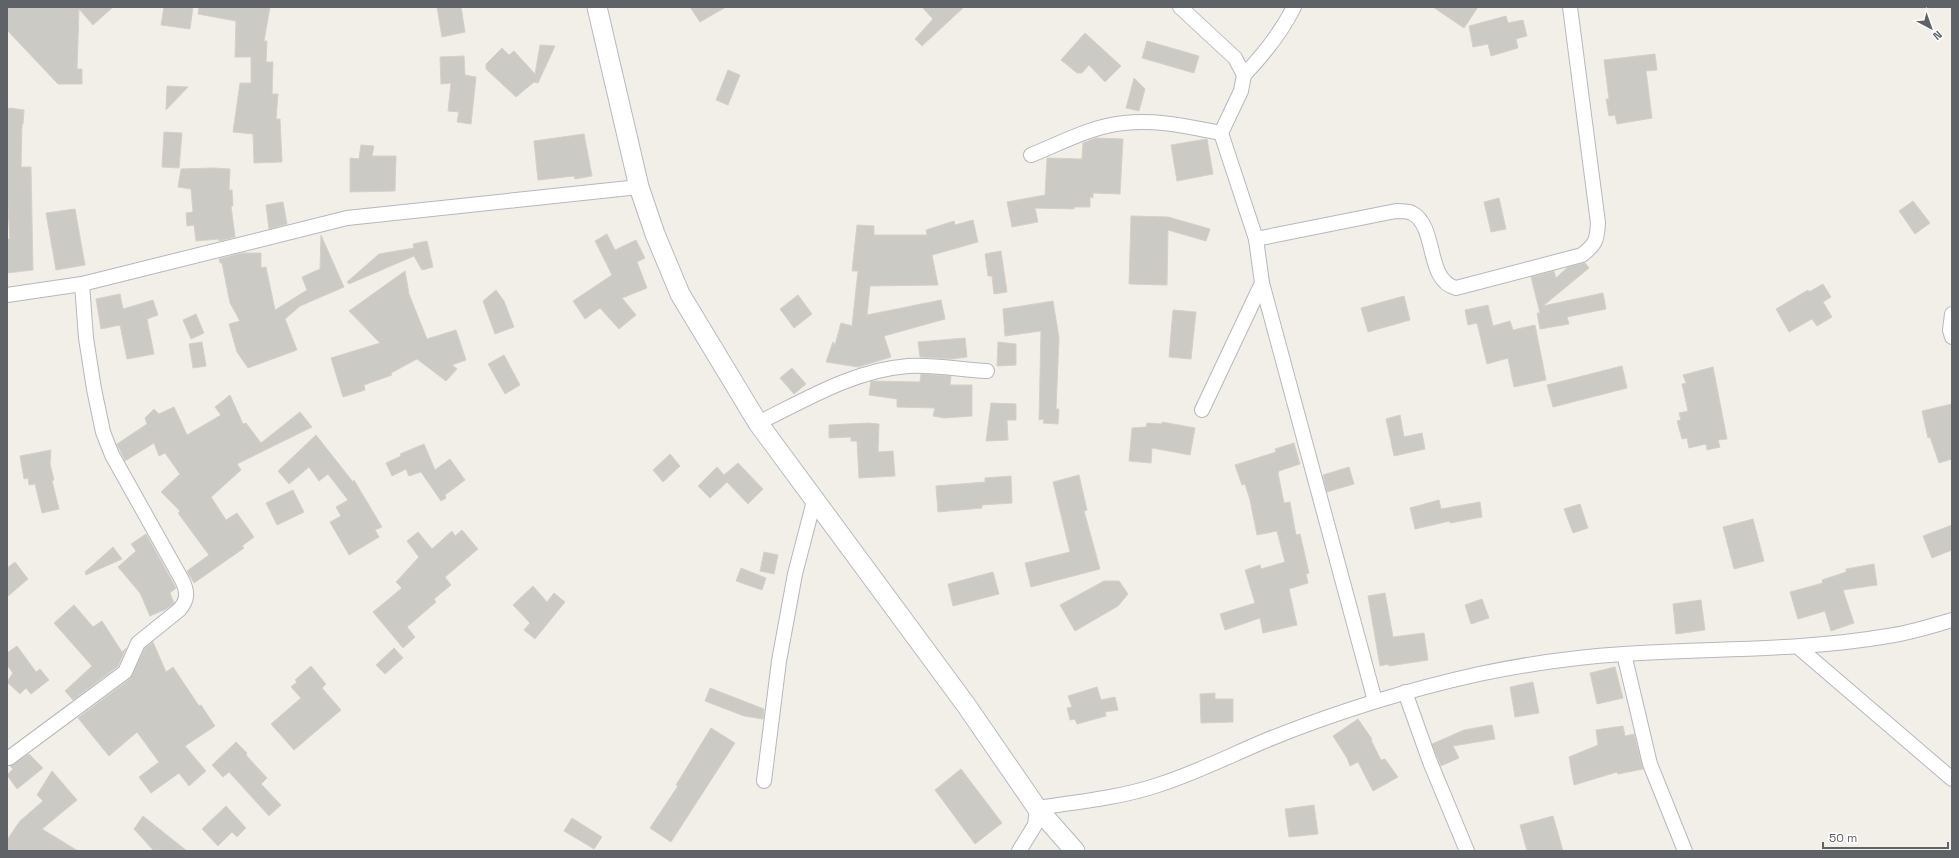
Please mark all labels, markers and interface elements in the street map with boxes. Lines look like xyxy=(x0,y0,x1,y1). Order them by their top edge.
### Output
north arrow xyxy=(1911,8,1951,48)
text: N xyxy=(1930,28,1945,43)
scale bar xyxy=(1823,824,1948,850)
text: 50 m xyxy=(1829,830,1857,846)

